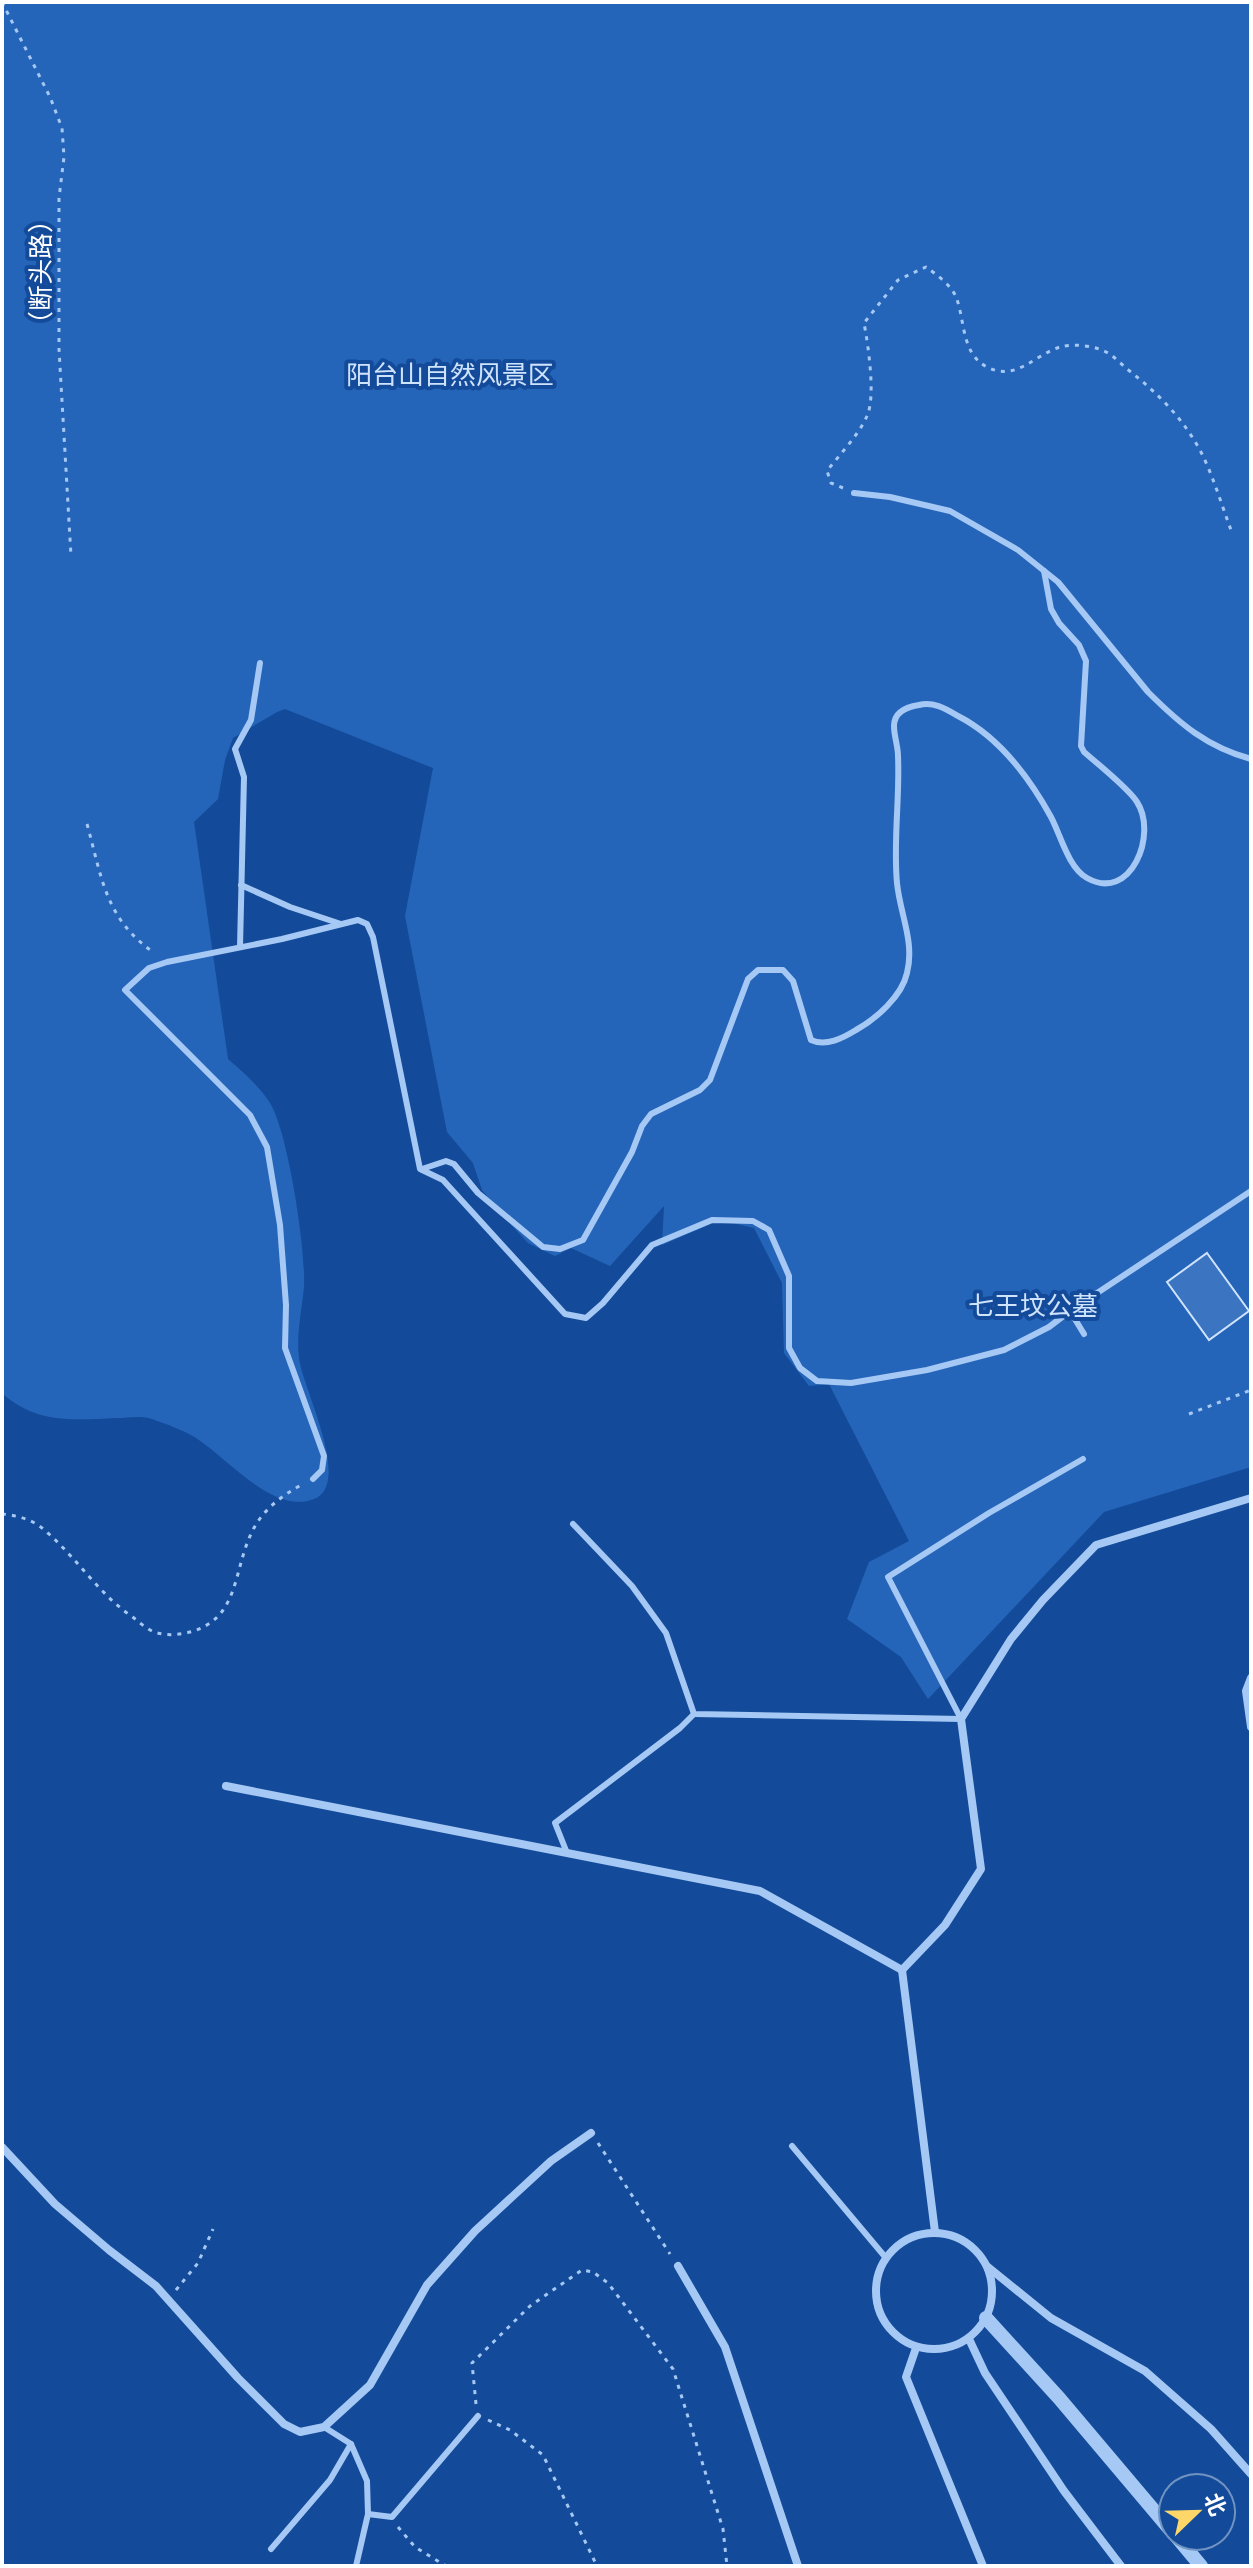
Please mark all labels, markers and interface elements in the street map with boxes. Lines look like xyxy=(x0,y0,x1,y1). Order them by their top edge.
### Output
street label: （断头路） xyxy=(26,207,56,337)
park label: 阳台山自然风景区 xyxy=(346,360,554,390)
park label: 七王坟公墓 xyxy=(968,1291,1098,1321)
north arrow xyxy=(1157,2472,1237,2552)
text: 北 xyxy=(1199,2489,1231,2519)

